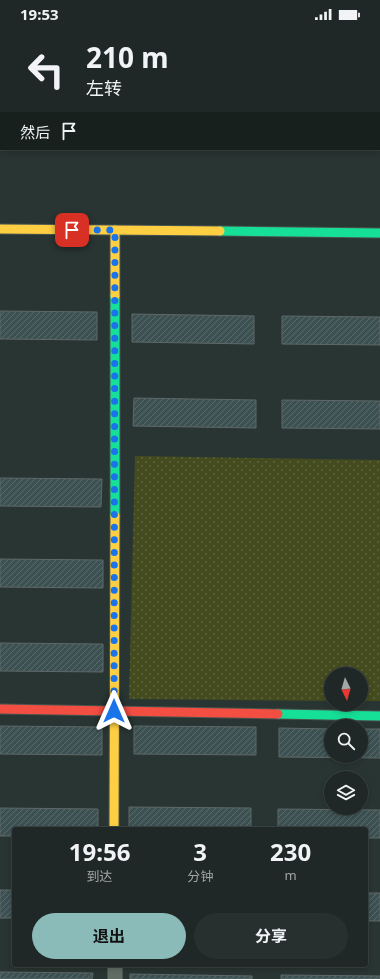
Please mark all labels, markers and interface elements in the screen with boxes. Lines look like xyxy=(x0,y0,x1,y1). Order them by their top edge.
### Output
text: 19:53 xyxy=(20,4,59,24)
text: 210 m xyxy=(86,38,169,76)
icon: left xyxy=(20,44,72,96)
text: 左转 xyxy=(86,76,122,100)
icon: arrive xyxy=(58,120,80,142)
text: 然后 xyxy=(20,122,50,142)
pin xyxy=(55,213,89,247)
icon: arrive xyxy=(61,219,83,241)
north arrow xyxy=(324,667,368,711)
map controls xyxy=(324,667,368,815)
position arrow xyxy=(93,690,135,732)
button: search xyxy=(324,719,368,763)
button: layers xyxy=(324,771,368,815)
text: 19:56 xyxy=(69,835,130,868)
text: 3 xyxy=(193,835,207,868)
text: 230 xyxy=(270,835,311,868)
text: m xyxy=(285,866,297,884)
text: 到达 xyxy=(87,867,113,885)
text: 分钟 xyxy=(187,867,213,885)
button: 退出 xyxy=(32,913,186,959)
button: 分享 xyxy=(194,913,348,959)

